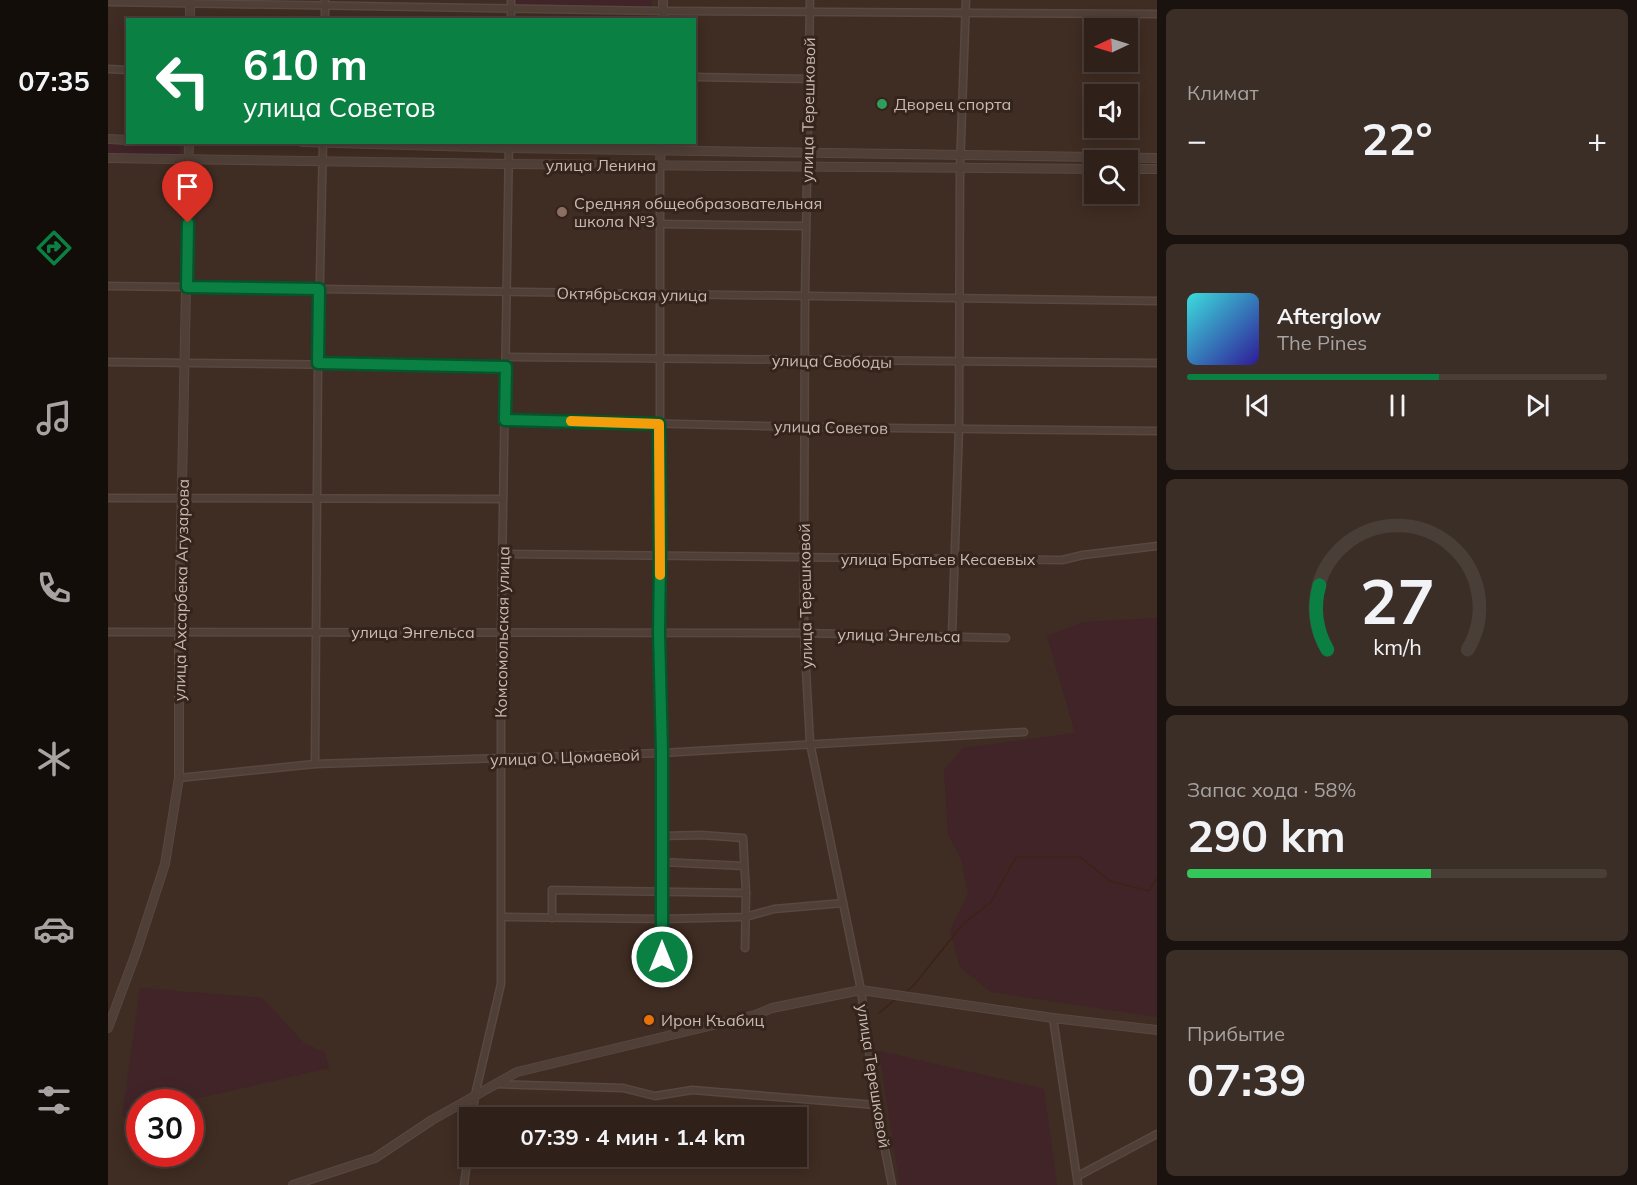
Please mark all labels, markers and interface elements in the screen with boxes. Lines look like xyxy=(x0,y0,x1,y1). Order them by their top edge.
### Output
north arrow xyxy=(1084,18,1138,72)
map controls xyxy=(1084,18,1138,204)
street label: улица Терешковой xyxy=(797,37,819,183)
text: 610 m xyxy=(243,38,368,91)
icon: left xyxy=(144,42,222,120)
text: 07:35 xyxy=(18,64,90,98)
text: Климат xyxy=(1187,80,1259,105)
button: sound xyxy=(1084,84,1138,138)
text: улица Советов xyxy=(243,90,436,124)
place label: Дворец спорта xyxy=(894,94,1011,114)
marker: Дворец спорта xyxy=(875,97,889,111)
text: 22° xyxy=(1361,110,1433,166)
text: − xyxy=(1187,119,1207,160)
text: + xyxy=(1587,119,1607,160)
button: search xyxy=(1084,150,1138,204)
street label: улица Ленина xyxy=(546,155,656,175)
pin xyxy=(162,161,213,223)
icon: arrive xyxy=(171,170,204,203)
place label: Средняя общеобразовательная школа №3 xyxy=(574,193,822,231)
marker: Средняя общеобразовательная школа №3 xyxy=(555,205,569,219)
icon: directions xyxy=(33,227,75,269)
street label: Октябрьская улица xyxy=(556,283,708,305)
text: Afterglow xyxy=(1277,302,1381,330)
text: The Pines xyxy=(1277,330,1367,355)
street label: улица Свободы xyxy=(772,350,892,372)
icon: previous xyxy=(1241,389,1274,422)
icon: pause xyxy=(1381,389,1414,422)
icon: next xyxy=(1521,389,1554,422)
icon: music xyxy=(33,397,75,439)
street label: улица Советов xyxy=(774,416,888,438)
street label: улица Ахсарбека Агузарова xyxy=(169,479,193,701)
street label: улица Терешковой xyxy=(794,523,816,669)
street label: Комсомольская улица xyxy=(491,546,513,718)
street label: улица Братьев Кесаевых xyxy=(841,549,1036,569)
text: 27 xyxy=(1360,561,1434,640)
icon: phone xyxy=(33,567,75,609)
street label: улица Энгельса xyxy=(351,622,475,642)
street label: улица Энгельса xyxy=(837,624,961,646)
text: km/h xyxy=(1373,633,1421,660)
icon: climate xyxy=(33,738,75,780)
street label: улица О. Цомаевой xyxy=(490,744,640,770)
text: Запас хода · 58% xyxy=(1187,777,1356,802)
text: 290 km xyxy=(1187,807,1346,863)
icon: car xyxy=(33,908,75,950)
position arrow xyxy=(630,925,694,989)
street label: улица Терешковой xyxy=(853,1003,895,1149)
place label: Ирон Къабиц xyxy=(661,1010,764,1030)
marker: Ирон Къабиц xyxy=(642,1013,656,1027)
text: Прибытие xyxy=(1187,1021,1285,1046)
text: 07:39 xyxy=(1187,1051,1306,1107)
icon: filters xyxy=(33,1079,75,1121)
speed limit sign: 30 xyxy=(126,1089,204,1167)
text: 07:39 · 4 мин · 1.4 km xyxy=(521,1123,745,1151)

